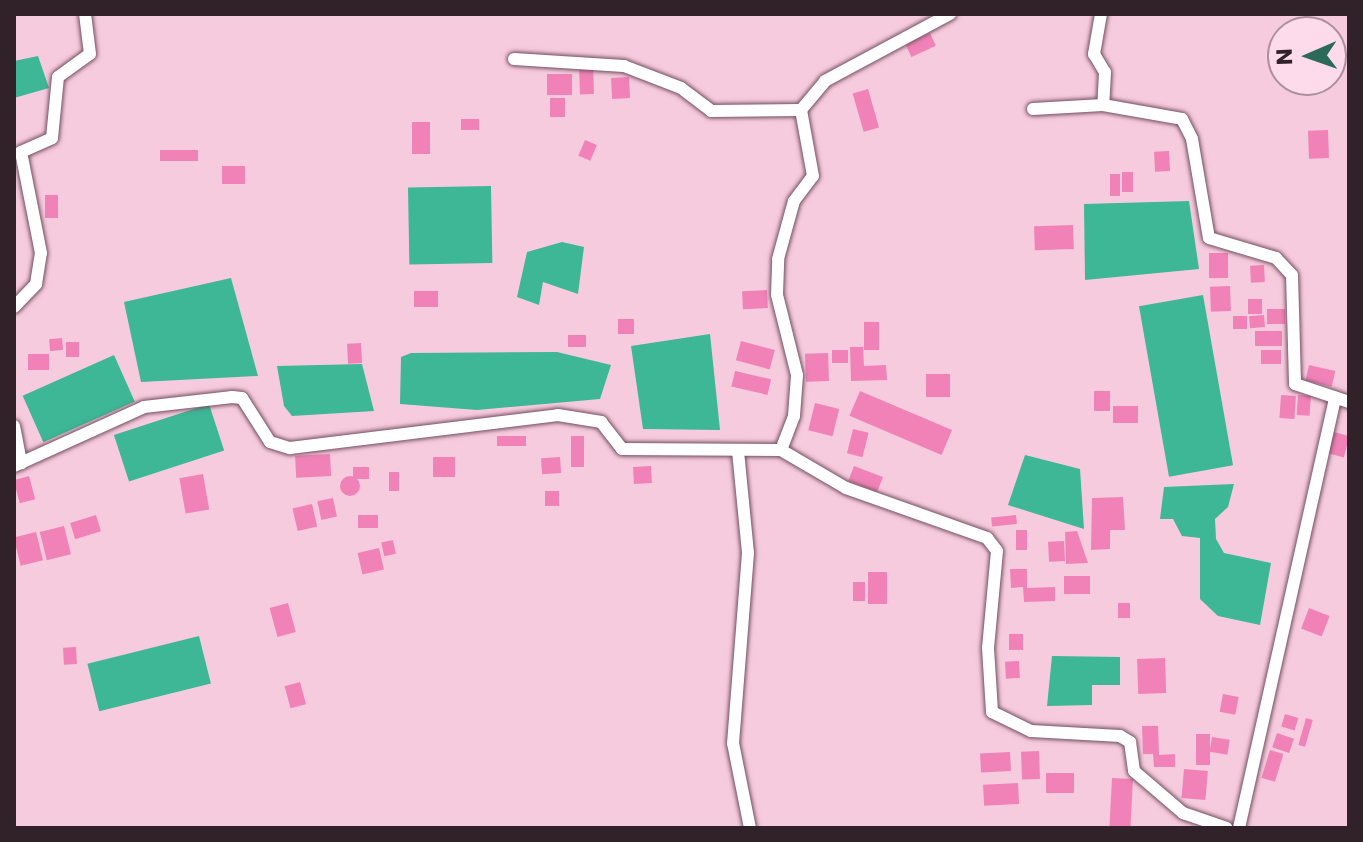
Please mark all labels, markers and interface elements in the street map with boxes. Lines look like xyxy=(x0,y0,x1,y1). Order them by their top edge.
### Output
north arrow xyxy=(1267,16,1347,96)
text: N xyxy=(1269,48,1300,66)

